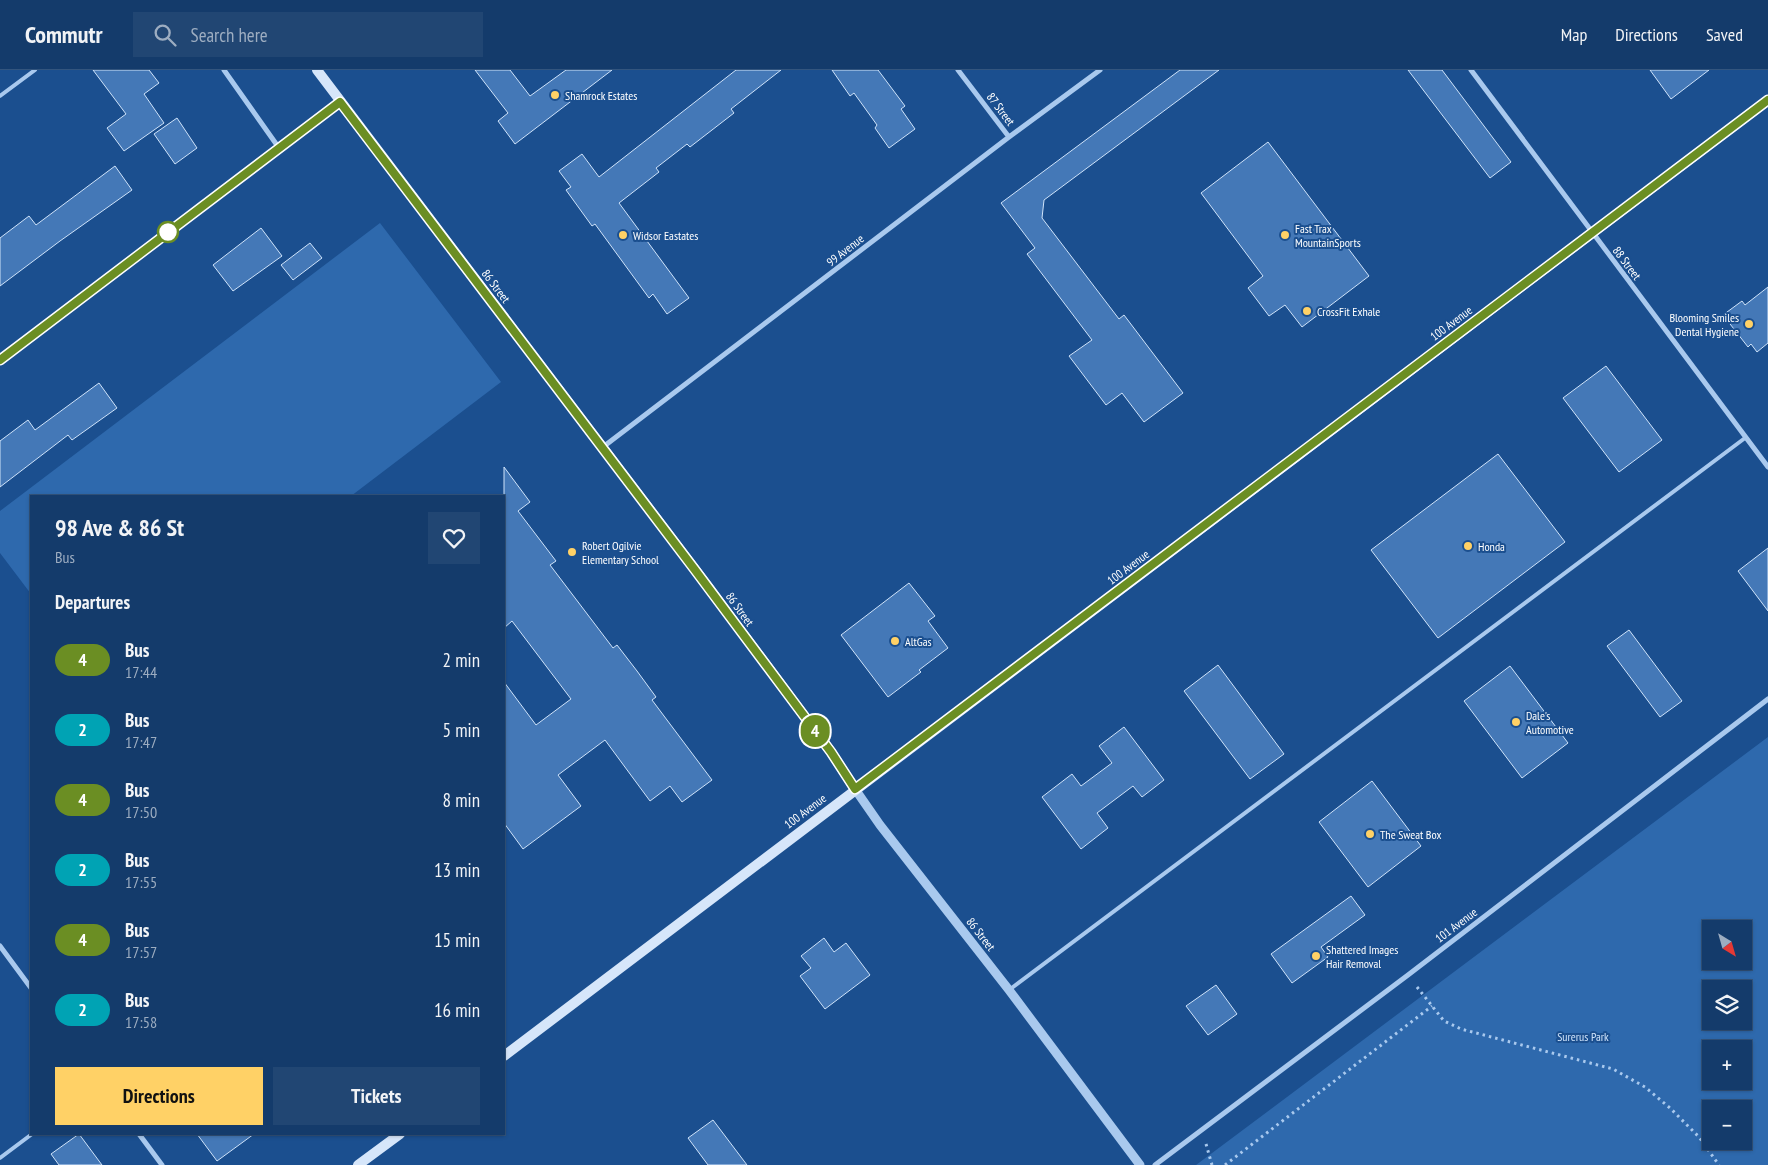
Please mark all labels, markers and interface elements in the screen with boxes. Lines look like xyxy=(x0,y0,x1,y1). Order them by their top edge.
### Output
search box xyxy=(133,12,483,57)
text: Commutr xyxy=(25,19,103,50)
icon: search xyxy=(151,21,179,49)
text: Search here xyxy=(191,23,268,47)
text: Map xyxy=(1561,23,1587,46)
text: Directions xyxy=(1615,23,1678,46)
text: Saved xyxy=(1706,23,1743,46)
place label: Shamrock Estates xyxy=(565,88,637,103)
marker: Shamrock Estates xyxy=(549,89,561,101)
street label: 87 Street xyxy=(984,89,1019,129)
unlabelled marker xyxy=(157,221,179,243)
place label: Fast Trax MountainSports xyxy=(1295,221,1361,250)
place label: Widsor Eastates xyxy=(633,228,698,243)
marker: Widsor Eastates xyxy=(617,229,629,241)
marker: Fast Trax MountainSports xyxy=(1279,229,1291,241)
street label: 99 Avenue xyxy=(823,231,867,269)
street label: 88 Street xyxy=(1610,243,1645,283)
street label: 86 Street xyxy=(479,266,514,306)
street label: 100 Avenue xyxy=(1427,302,1475,344)
place label: CrossFit Exhale xyxy=(1317,304,1380,319)
marker: CrossFit Exhale xyxy=(1301,305,1313,317)
place label: Blooming Smiles Dental Hygiene xyxy=(1669,310,1739,339)
marker: Blooming Smiles Dental Hygiene xyxy=(1743,318,1755,330)
text: 98 Ave & 86 St xyxy=(55,512,184,543)
button: heart xyxy=(428,512,480,564)
place label: Robert Ogilvie Elementary School xyxy=(582,538,659,567)
place label: Honda xyxy=(1478,539,1505,554)
marker: Honda xyxy=(1462,540,1474,552)
marker: Robert Ogilvie Elementary School xyxy=(566,546,578,558)
street label: 100 Avenue xyxy=(1104,546,1152,588)
text: Bus xyxy=(55,547,75,567)
street label: 86 Street xyxy=(723,589,758,629)
text: Departures xyxy=(55,590,130,614)
place label: AltGas xyxy=(905,634,932,649)
marker: AltGas xyxy=(889,635,901,647)
text: Bus xyxy=(125,638,149,662)
text: 4 xyxy=(78,648,87,671)
text: 2 min xyxy=(443,648,480,672)
text: 17:44 xyxy=(125,662,157,682)
text: Bus xyxy=(125,708,149,732)
place label: Dale's Automotive xyxy=(1526,708,1574,737)
line badge: 4 xyxy=(799,715,831,747)
marker: Dale's Automotive xyxy=(1510,716,1522,728)
text: 2 xyxy=(78,718,87,741)
text: 5 min xyxy=(443,718,480,742)
text: 4 xyxy=(811,719,819,742)
text: 17:47 xyxy=(125,732,157,752)
text: Bus xyxy=(125,778,149,802)
text: 4 xyxy=(78,788,87,811)
text: 8 min xyxy=(443,788,480,812)
street label: 100 Avenue xyxy=(781,790,829,832)
text: 17:50 xyxy=(125,802,157,822)
place label: The Sweat Box xyxy=(1380,827,1441,842)
marker: The Sweat Box xyxy=(1364,828,1376,840)
text: Bus xyxy=(125,848,149,872)
text: 2 xyxy=(78,858,87,881)
text: 13 min xyxy=(434,858,480,882)
text: 17:55 xyxy=(125,872,157,892)
street label: 101 Avenue xyxy=(1432,904,1480,946)
street label: 86 Street xyxy=(963,914,999,954)
text: Bus xyxy=(125,918,149,942)
north arrow xyxy=(1702,920,1752,970)
map controls xyxy=(1702,920,1752,1150)
text: 4 xyxy=(78,928,87,951)
text: 15 min xyxy=(434,928,480,952)
text: 17:57 xyxy=(125,942,157,962)
place label: Shattered Images Hair Removal xyxy=(1326,942,1398,971)
marker: Shattered Images Hair Removal xyxy=(1310,950,1322,962)
button: layers xyxy=(1702,980,1752,1030)
text: Bus xyxy=(125,988,149,1012)
text: 2 xyxy=(78,998,87,1021)
text: 16 min xyxy=(434,998,480,1022)
text: 17:58 xyxy=(125,1012,157,1032)
park label: Surerus Park xyxy=(1557,1029,1609,1044)
button: + xyxy=(1702,1040,1752,1090)
button: Directions xyxy=(55,1067,263,1125)
button: Tickets xyxy=(273,1067,480,1125)
button: − xyxy=(1702,1100,1752,1150)

